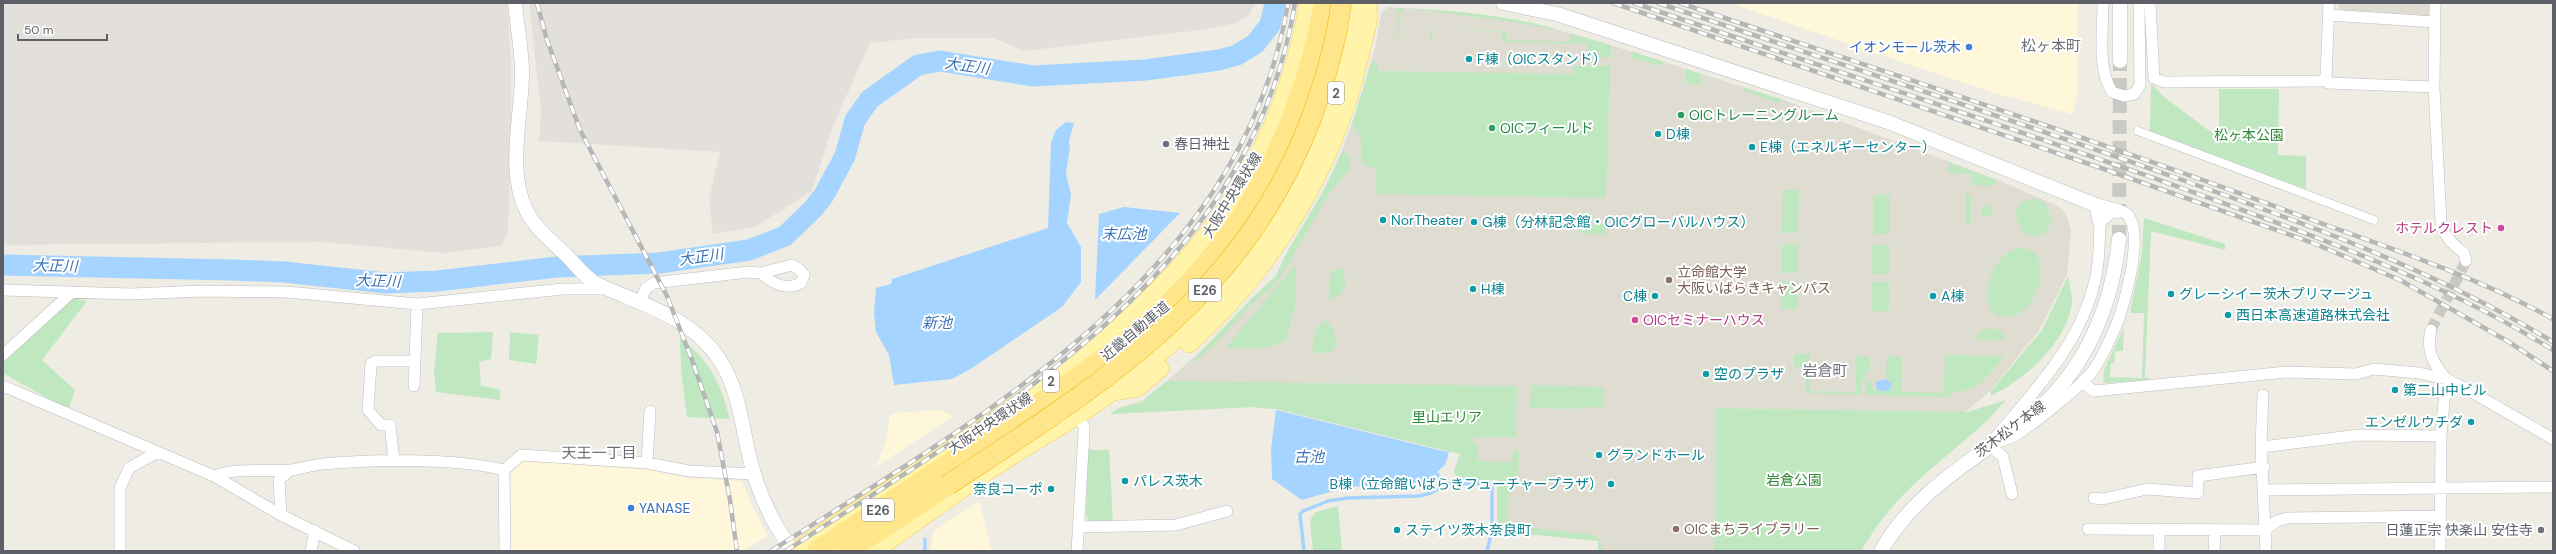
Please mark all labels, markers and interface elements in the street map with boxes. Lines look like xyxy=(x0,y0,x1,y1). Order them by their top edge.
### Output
scale bar xyxy=(18,16,107,42)
text: 50 m xyxy=(24,22,53,38)
district label: 松ヶ本町 xyxy=(2021,36,2081,56)
place label: イオンモール茨木 xyxy=(1849,38,1961,56)
marker: イオンモール茨木 xyxy=(1964,42,1974,52)
place label: F棟（OICスタンド） xyxy=(1477,50,1607,68)
water label: 大正川 xyxy=(943,53,993,79)
marker: F棟（OICスタンド） xyxy=(1464,54,1474,64)
road number: 2 xyxy=(1328,82,1344,104)
place label: OICトレーニングルーム xyxy=(1689,106,1839,124)
marker: OICトレーニングルーム xyxy=(1676,110,1686,120)
place label: OICフィールド xyxy=(1500,119,1594,137)
marker: OICフィールド xyxy=(1487,123,1497,133)
place label: D棟 xyxy=(1666,125,1690,143)
park label: 松ヶ本公園 xyxy=(2214,126,2284,144)
marker: D棟 xyxy=(1653,129,1663,139)
place label: 春日神社 xyxy=(1174,135,1230,153)
place label: E棟（エネルギーセンター） xyxy=(1760,138,1936,156)
marker: 春日神社 xyxy=(1161,139,1171,149)
marker: E棟（エネルギーセンター） xyxy=(1747,142,1757,152)
street label: 大阪中央環状線 xyxy=(1198,149,1266,241)
place label: NorTheater xyxy=(1391,211,1464,229)
place label: G棟（分林記念館・OICグローバルハウス） xyxy=(1482,213,1755,231)
marker: NorTheater xyxy=(1378,215,1388,225)
marker: G棟（分林記念館・OICグローバルハウス） xyxy=(1469,217,1479,227)
place label: ホテルクレスト xyxy=(2395,219,2493,237)
marker: ホテルクレスト xyxy=(2496,223,2506,233)
water label: 末広池 xyxy=(1101,224,1148,244)
water label: 大正川 xyxy=(677,244,727,270)
water label: 大正川 xyxy=(32,256,80,276)
place label: 立命館大学 大阪いばらきキャンパス xyxy=(1677,263,1831,297)
water label: 大正川 xyxy=(355,270,403,292)
marker: 立命館大学 大阪いばらきキャンパス xyxy=(1664,275,1674,285)
road number: E26 xyxy=(1189,279,1221,301)
place label: H棟 xyxy=(1481,280,1505,298)
marker: H棟 xyxy=(1468,284,1478,294)
place label: グレーシイー茨木プリマージュ xyxy=(2179,285,2373,303)
place label: C棟 xyxy=(1623,287,1647,305)
place label: A棟 xyxy=(1941,287,1964,305)
marker: グレーシイー茨木プリマージュ xyxy=(2166,289,2176,299)
marker: C棟 xyxy=(1650,291,1660,301)
marker: A棟 xyxy=(1928,291,1938,301)
street label: 近畿自動車道 xyxy=(1097,297,1173,365)
place label: 西日本高速道路株式会社 xyxy=(2236,306,2390,324)
marker: 西日本高速道路株式会社 xyxy=(2223,310,2233,320)
place label: OICセミナーハウス xyxy=(1643,311,1765,329)
water label: 新池 xyxy=(922,313,954,333)
marker: OICセミナーハウス xyxy=(1630,315,1640,325)
district label: 岩倉町 xyxy=(1802,361,1848,381)
place label: 空のプラザ xyxy=(1714,365,1784,383)
marker: 空のプラザ xyxy=(1701,369,1711,379)
road number: 2 xyxy=(1043,370,1059,392)
place label: 第二山中ビル xyxy=(2403,381,2487,399)
marker: 第二山中ビル xyxy=(2390,385,2400,395)
street label: 大阪中央環状線 xyxy=(944,388,1036,458)
street label: 茨木松ケ本線 xyxy=(1971,397,2049,461)
park label: 里山エリア xyxy=(1412,408,1482,426)
place label: エンゼルウチダ xyxy=(2365,413,2463,431)
marker: エンゼルウチダ xyxy=(2466,417,2476,427)
district label: 天王一丁目 xyxy=(561,443,637,463)
place label: グランドホール xyxy=(1607,446,1705,464)
water label: 古池 xyxy=(1294,447,1326,467)
marker: グランドホール xyxy=(1594,450,1604,460)
park label: 岩倉公園 xyxy=(1766,471,1822,489)
place label: パレス茨木 xyxy=(1133,472,1203,490)
place label: B棟（立命館いばらきフューチャープラザ） xyxy=(1330,475,1603,493)
marker: パレス茨木 xyxy=(1120,476,1130,486)
marker: B棟（立命館いばらきフューチャープラザ） xyxy=(1606,479,1616,489)
place label: 奈良コーポ xyxy=(973,480,1043,498)
marker: 奈良コーポ xyxy=(1046,484,1056,494)
place label: YANASE xyxy=(639,499,690,517)
road number: E26 xyxy=(862,499,894,521)
marker: YANASE xyxy=(626,503,636,513)
place label: OICまちライブラリー xyxy=(1684,520,1820,538)
place label: ステイツ茨木奈良町 xyxy=(1405,521,1531,539)
place label: 日蓮正宗 快楽山 安住寺 xyxy=(2386,521,2533,539)
marker: OICまちライブラリー xyxy=(1671,524,1681,534)
marker: ステイツ茨木奈良町 xyxy=(1392,525,1402,535)
marker: 日蓮正宗 快楽山 安住寺 xyxy=(2536,525,2546,535)

